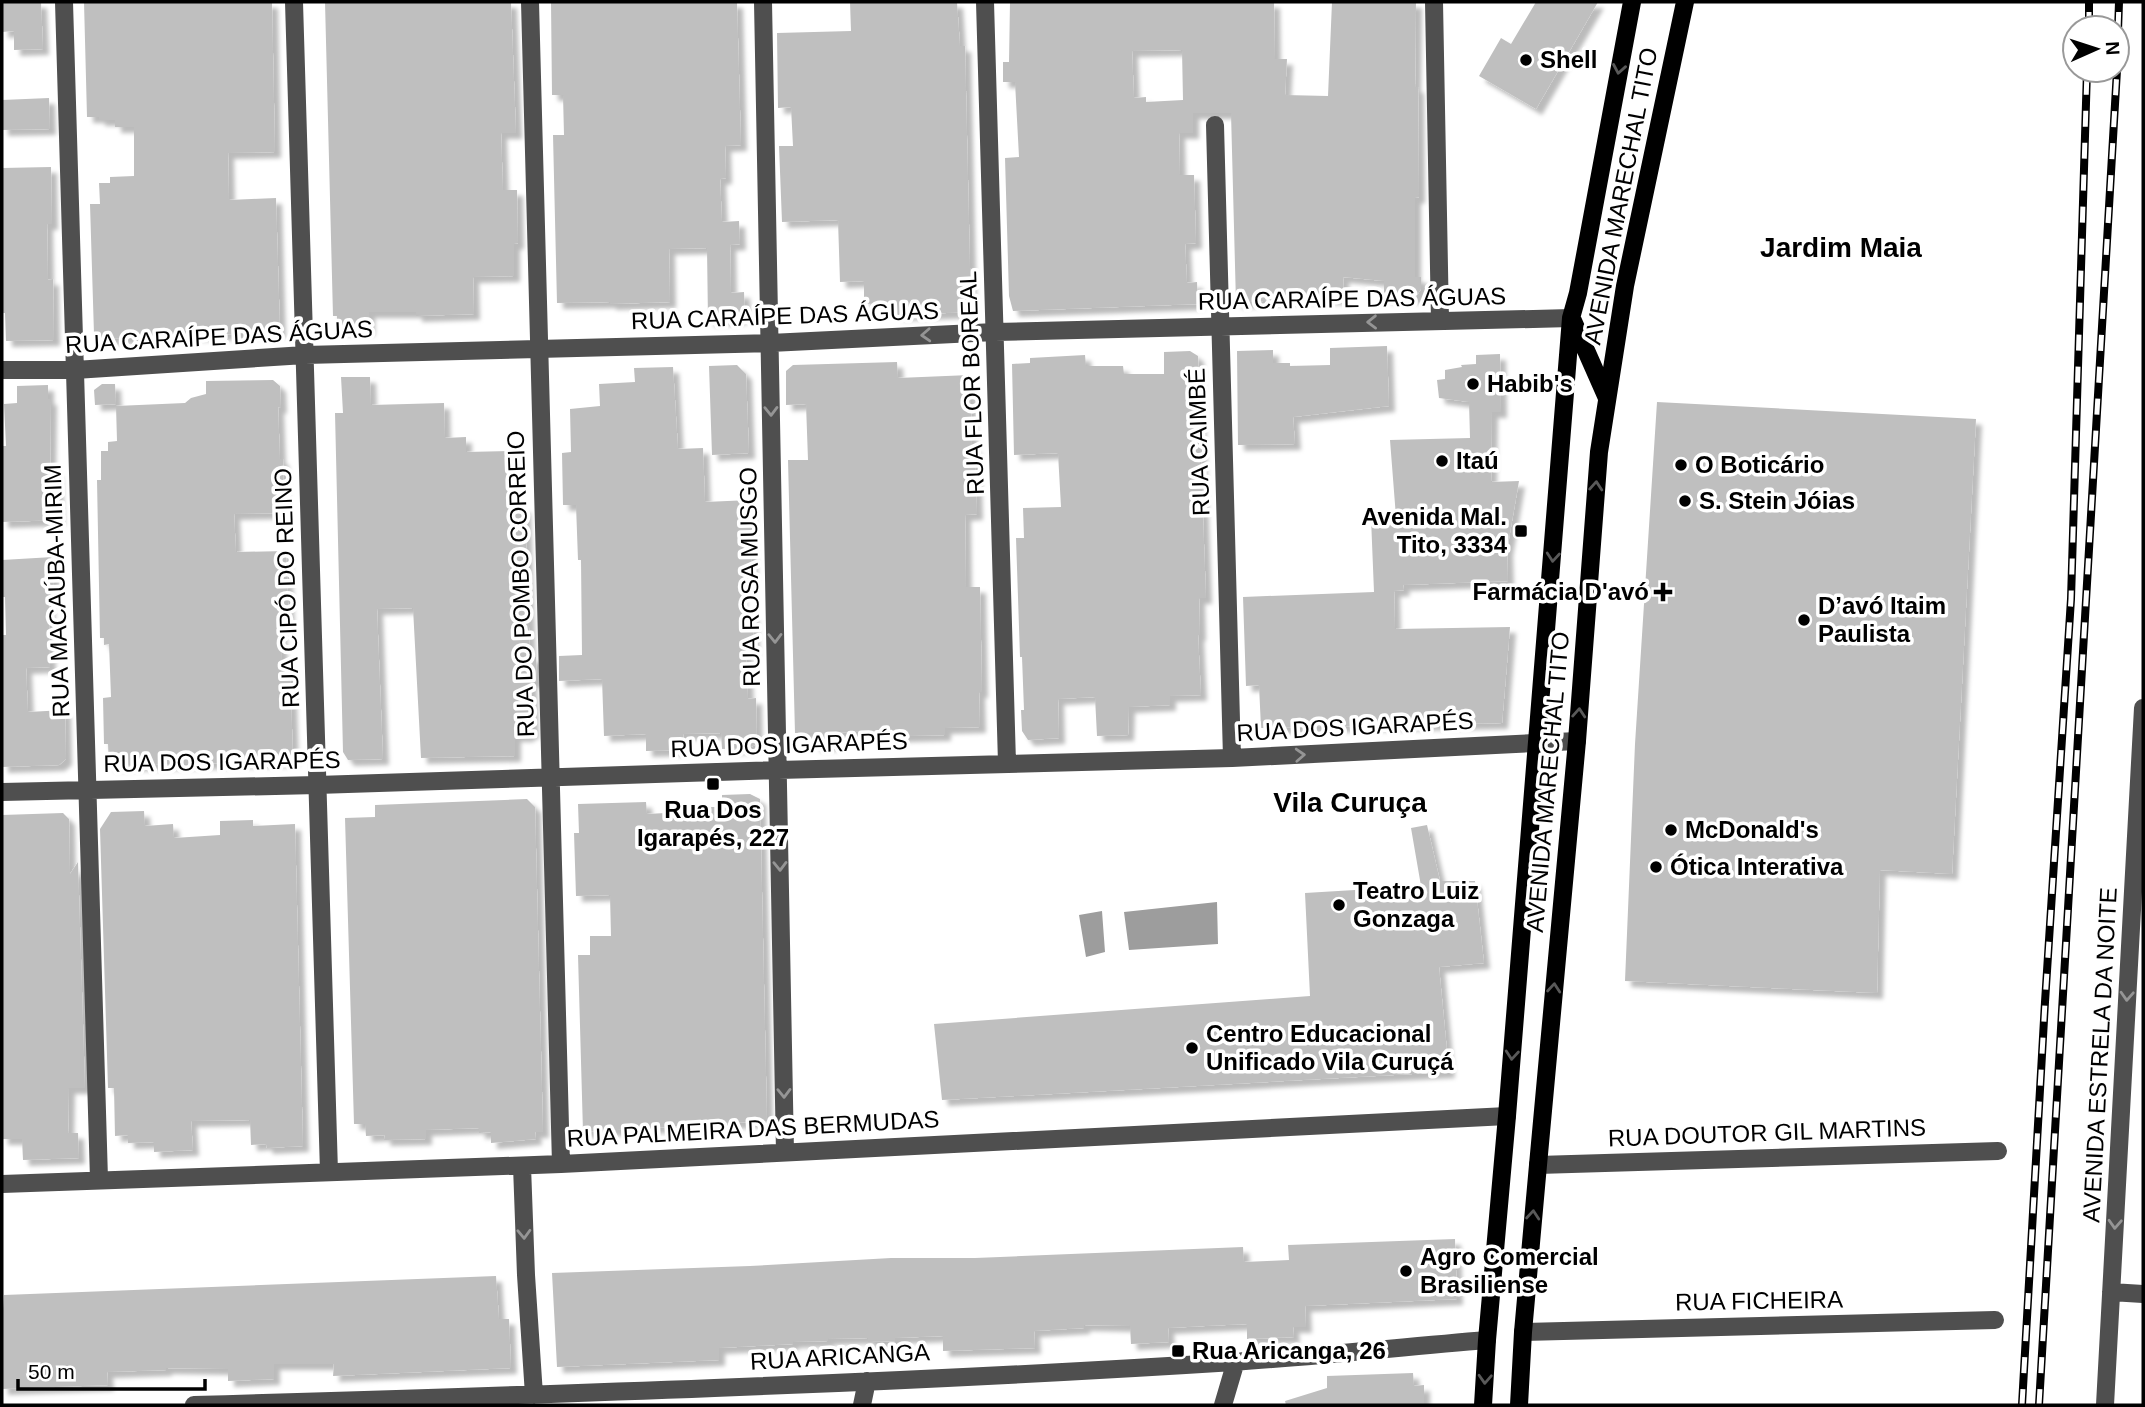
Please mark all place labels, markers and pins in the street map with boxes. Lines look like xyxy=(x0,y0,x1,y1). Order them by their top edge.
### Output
place label: Shell xyxy=(1540,46,1597,73)
marker: Shell xyxy=(1518,52,1534,68)
place label: Habib's xyxy=(1487,370,1573,397)
marker: Habib's xyxy=(1465,376,1481,392)
place label: Itaú xyxy=(1456,447,1499,474)
place label: O Boticário xyxy=(1695,451,1824,478)
marker: Itaú xyxy=(1434,453,1450,469)
marker: O Boticário xyxy=(1673,457,1689,473)
place label: S. Stein Jóias xyxy=(1699,487,1855,514)
marker: S. Stein Jóias xyxy=(1677,493,1693,509)
place label: Avenida Mal. Tito, 3334 xyxy=(1361,503,1508,558)
marker: Avenida Mal. Tito, 3334 xyxy=(1513,523,1529,539)
place label: Farmácia D'avó xyxy=(1473,578,1649,605)
marker: Farmácia D'avó xyxy=(1655,584,1671,600)
place label: D’avó Itaim Paulista xyxy=(1818,592,1946,647)
marker: D’avó Itaim Paulista xyxy=(1796,612,1812,628)
marker: Rua Dos Igarapés, 227 xyxy=(705,776,721,792)
place label: Rua Dos Igarapés, 227 xyxy=(637,796,789,851)
place label: McDonald's xyxy=(1685,816,1819,843)
marker: McDonald's xyxy=(1663,822,1679,838)
place label: Ótica Interativa xyxy=(1670,853,1844,880)
marker: Ótica Interativa xyxy=(1648,859,1664,875)
place label: Teatro Luiz Gonzaga xyxy=(1353,877,1479,932)
marker: Teatro Luiz Gonzaga xyxy=(1331,897,1347,913)
place label: Centro Educacional Unificado Vila Curuçá xyxy=(1206,1020,1454,1075)
marker: Centro Educacional Unificado Vila Curuçá xyxy=(1184,1040,1200,1056)
place label: Agro Comercial Brasiliense xyxy=(1420,1243,1599,1298)
marker: Agro Comercial Brasiliense xyxy=(1398,1263,1414,1279)
place label: Rua Aricanga, 26 xyxy=(1192,1337,1386,1364)
marker: Rua Aricanga, 26 xyxy=(1170,1343,1186,1359)

